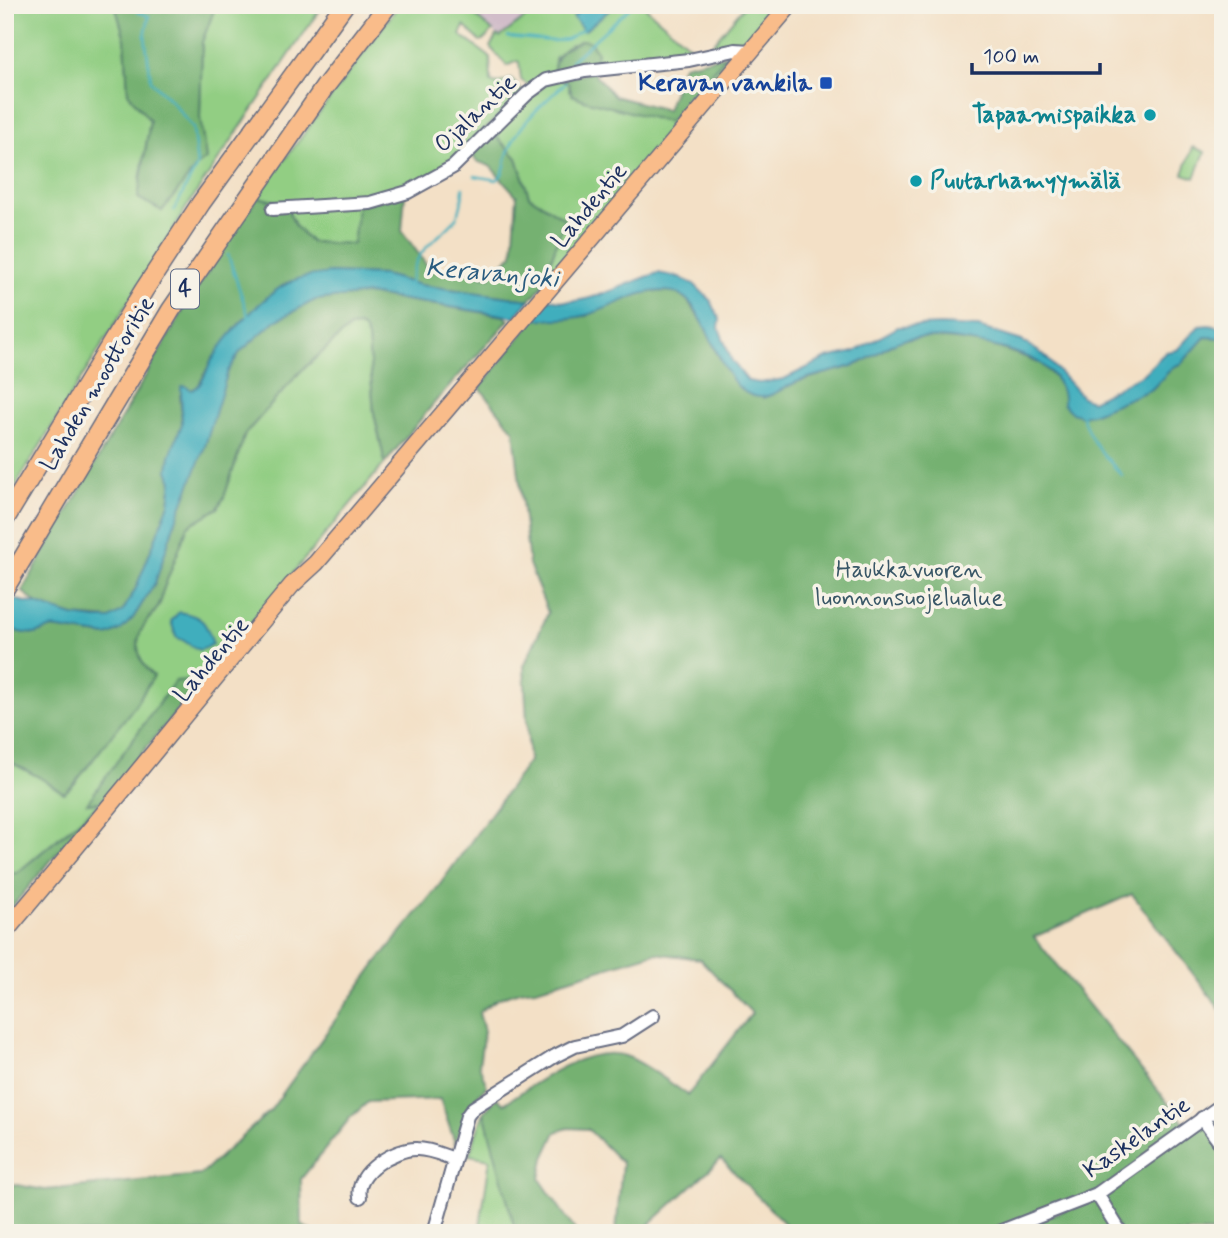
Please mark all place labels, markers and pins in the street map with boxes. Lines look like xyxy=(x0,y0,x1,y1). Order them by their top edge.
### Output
place label: Keravan vankila xyxy=(638,68,813,99)
marker: Keravan vankila xyxy=(818,75,834,91)
place label: Tapaamispaikka xyxy=(972,100,1136,131)
marker: Tapaamispaikka xyxy=(1142,107,1158,123)
place label: Puutarhamyymälä xyxy=(930,166,1121,197)
marker: Puutarhamyymälä xyxy=(908,173,924,189)

